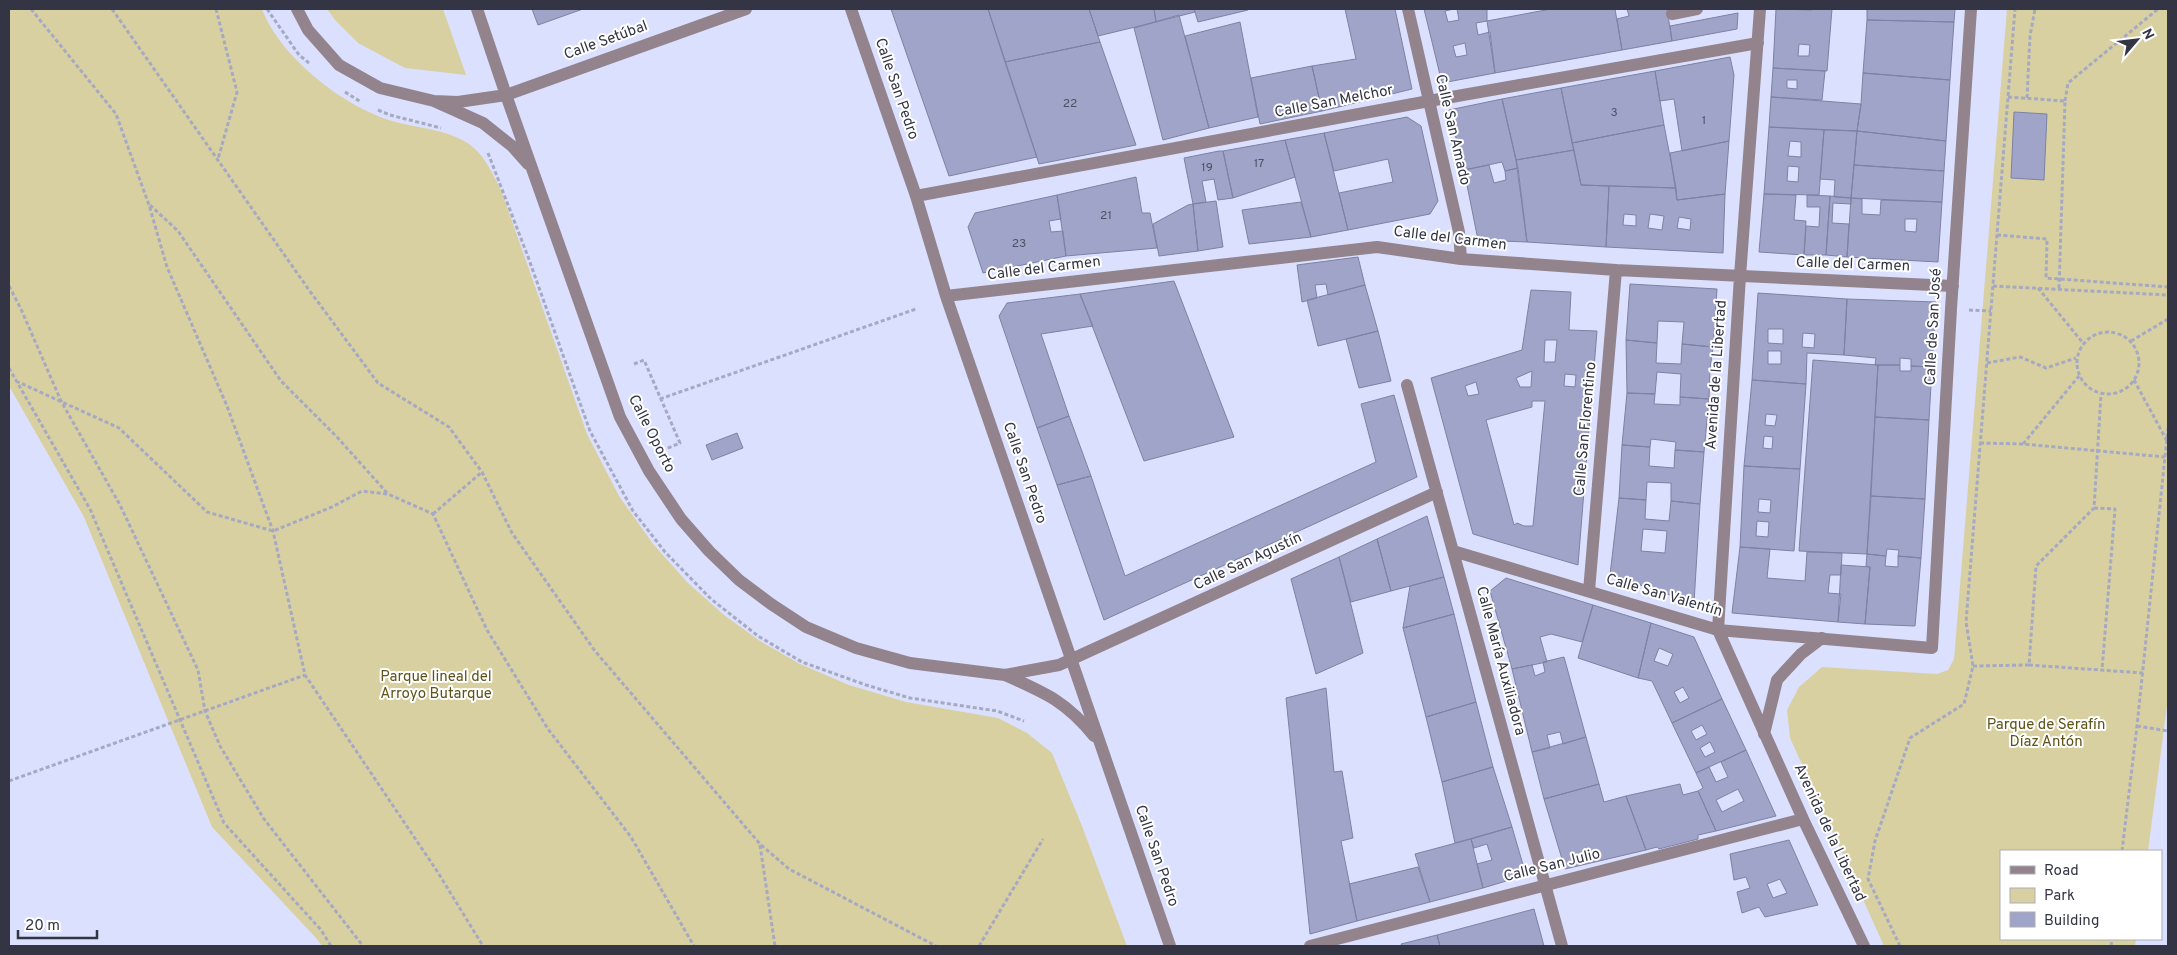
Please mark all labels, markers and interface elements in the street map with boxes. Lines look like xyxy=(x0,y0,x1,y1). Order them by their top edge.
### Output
north arrow xyxy=(2112,15,2162,65)
street label: Calle Setúbal xyxy=(561,17,651,65)
text: N xyxy=(2137,26,2157,43)
street label: Calle San Pedro xyxy=(870,36,922,142)
street label: Calle San Amado xyxy=(1430,73,1474,187)
street label: Calle San Melchor xyxy=(1273,81,1395,123)
house number: 22 xyxy=(1063,96,1077,112)
house number: 3 xyxy=(1610,105,1618,121)
house number: 1 xyxy=(1702,113,1706,129)
house number: 17 xyxy=(1254,156,1264,172)
house number: 19 xyxy=(1201,160,1213,176)
house number: 21 xyxy=(1100,208,1112,224)
street label: Calle del Carmen xyxy=(1392,223,1508,255)
house number: 23 xyxy=(1012,236,1026,252)
street label: Calle del Carmen xyxy=(986,253,1102,285)
street label: Calle del Carmen xyxy=(1796,254,1910,276)
street label: Calle de San José xyxy=(1921,268,1947,386)
street label: Avenida de la Libertad xyxy=(1702,300,1732,450)
street label: Calle San Florentino xyxy=(1571,361,1601,497)
street label: Calle Oporto xyxy=(623,392,679,476)
street label: Calle San Pedro xyxy=(998,420,1050,526)
street label: Calle San Agustín xyxy=(1191,529,1305,595)
street label: Calle San Valentín xyxy=(1604,570,1724,622)
street label: Calle María Auxiliadora xyxy=(1471,584,1529,738)
park label: Parque lineal del Arroyo Butarque xyxy=(380,668,492,704)
park label: Parque de Serafín Díaz Antón xyxy=(1987,716,2105,752)
street label: Avenida de la Libertad xyxy=(1789,761,1869,905)
street label: Calle San Pedro xyxy=(1130,803,1182,909)
street label: Calle San Julio xyxy=(1502,845,1602,887)
legend xyxy=(2000,850,2162,940)
text: Road xyxy=(2044,862,2079,881)
text: Park xyxy=(2044,887,2075,906)
scale bar xyxy=(18,908,96,940)
text: Building xyxy=(2044,912,2099,931)
text: 20 m xyxy=(25,917,60,936)

